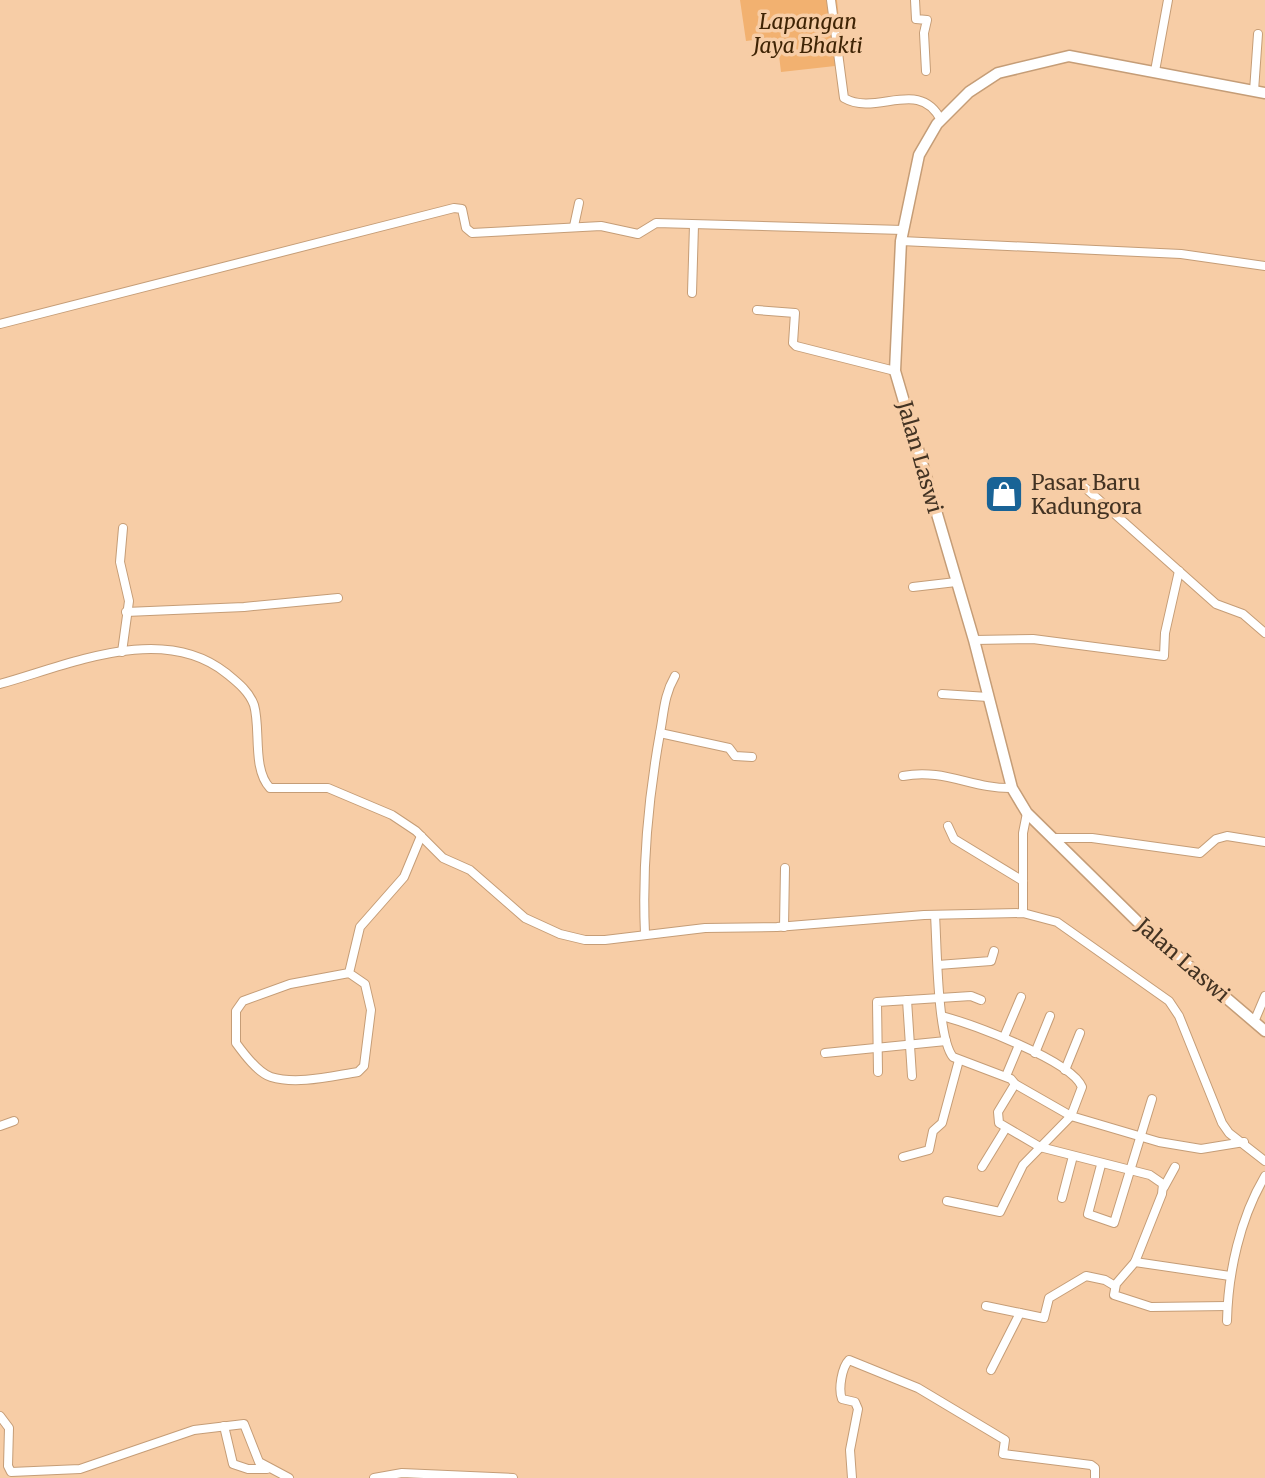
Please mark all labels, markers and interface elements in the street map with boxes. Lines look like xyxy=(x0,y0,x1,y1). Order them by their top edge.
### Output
park label: Lapangan Jaya Bhakti xyxy=(751,8,863,59)
street label: Jalan Laswi xyxy=(891,397,949,516)
place label: Pasar Baru Kadungora xyxy=(1031,469,1142,520)
shop icon: Pasar Baru Kadungora xyxy=(983,473,1025,515)
street label: Jalan Laswi xyxy=(1130,911,1235,1008)

